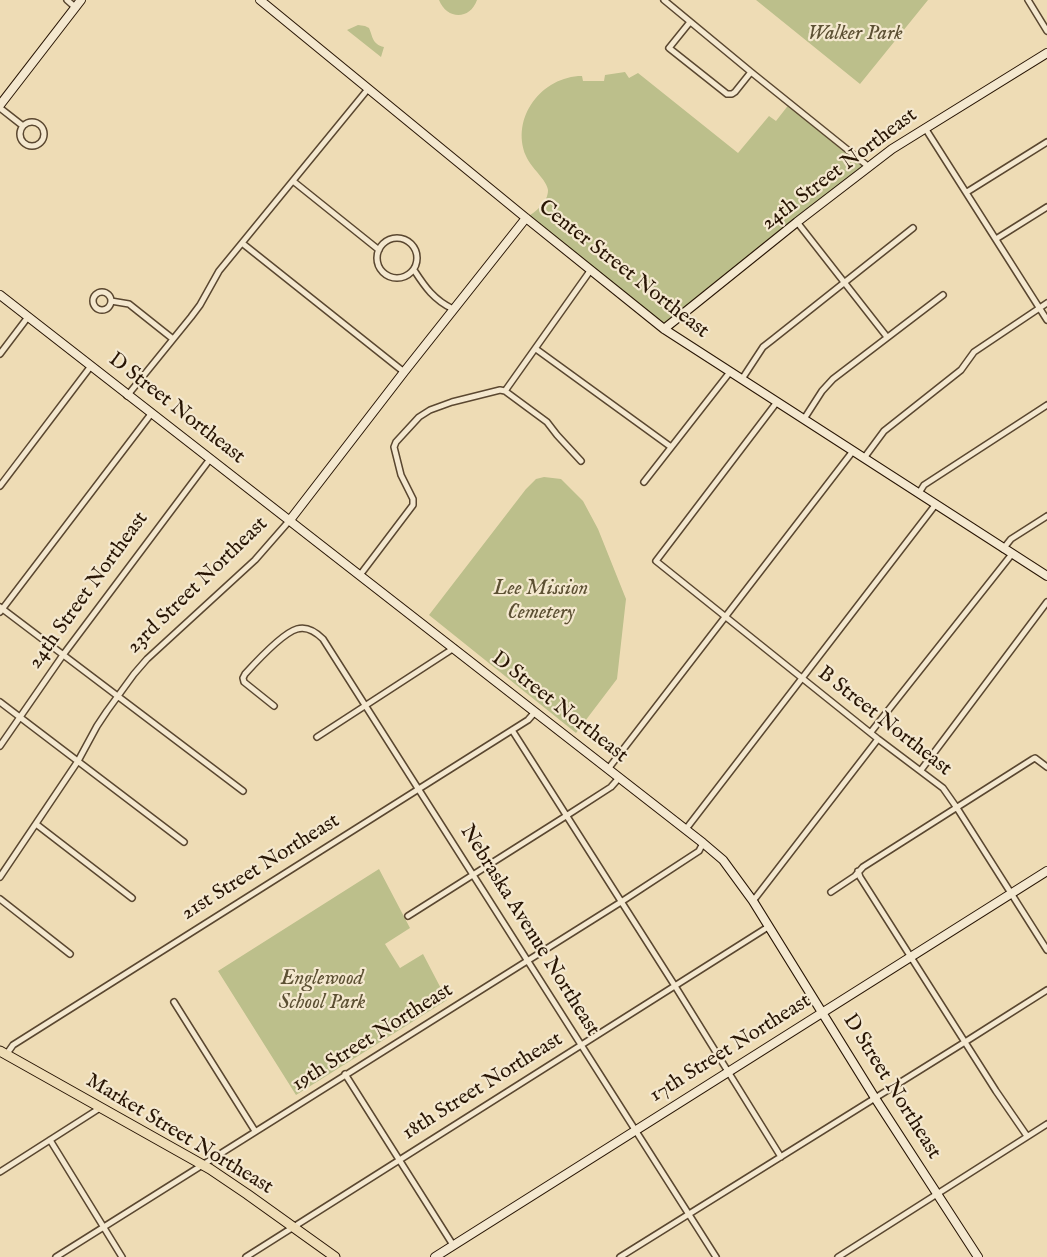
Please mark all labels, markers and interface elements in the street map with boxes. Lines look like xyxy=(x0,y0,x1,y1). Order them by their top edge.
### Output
park label: Walker Park xyxy=(807,22,903,48)
street label: 24th Street Northeast xyxy=(757,103,923,237)
street label: Center Street Northeast xyxy=(533,195,713,345)
street label: D Street Northeast xyxy=(103,348,249,470)
street label: 24th Street Northeast xyxy=(24,508,154,674)
street label: 23rd Street Northeast xyxy=(122,512,274,660)
park label: Lee Mission Cemetery xyxy=(494,577,588,627)
street label: D Street Northeast xyxy=(486,647,632,769)
street label: B Street Northeast xyxy=(812,662,956,782)
street label: 21st Street Northeast xyxy=(177,809,345,927)
street label: Nebraska Avenue Northeast xyxy=(454,821,604,1041)
park label: Englewood School Park xyxy=(279,967,365,1017)
street label: 19th Street Northeast xyxy=(288,978,458,1098)
street label: 17th Street Northeast xyxy=(646,989,816,1109)
street label: D Street Northeast xyxy=(836,1010,946,1164)
street label: 18th Street Northeast xyxy=(398,1028,568,1146)
street label: Market Street Northeast xyxy=(81,1069,277,1201)

